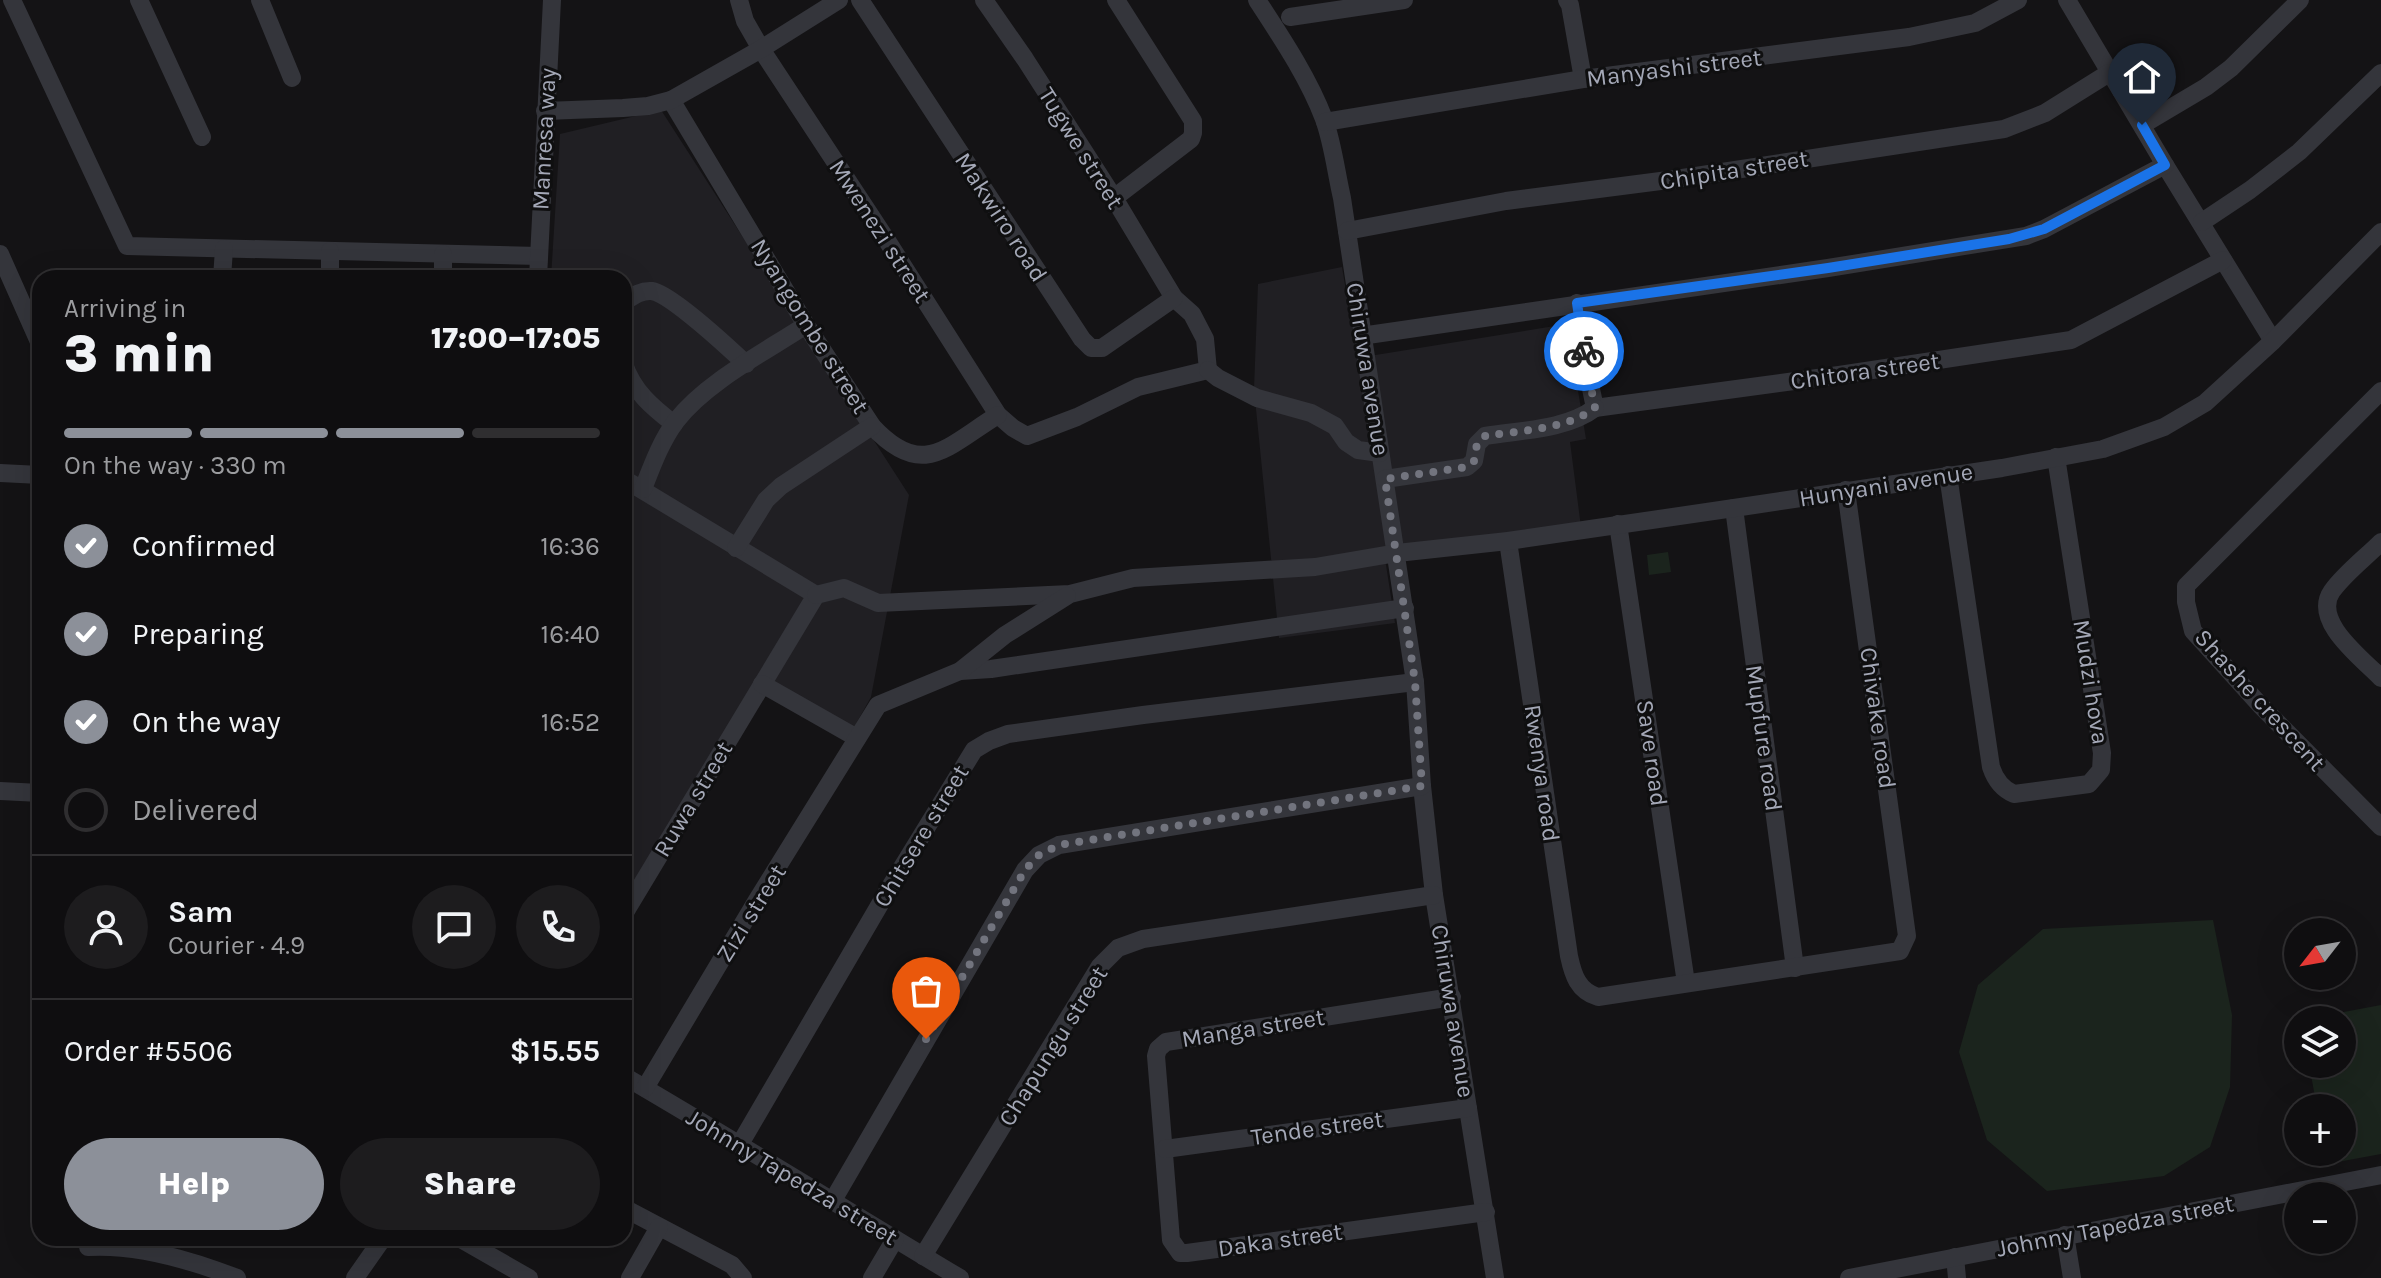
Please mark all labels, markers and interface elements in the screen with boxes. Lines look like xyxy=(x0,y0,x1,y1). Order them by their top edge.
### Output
street label: Manyashi street xyxy=(1585,43,1763,93)
pin xyxy=(2108,43,2176,125)
icon: home xyxy=(2120,55,2164,99)
street label: Manresa way xyxy=(526,67,562,211)
street label: Tugwe street xyxy=(1033,82,1129,214)
street label: Chipita street xyxy=(1658,144,1810,196)
street label: Makwiro road xyxy=(949,147,1053,287)
street label: Mwenezi street xyxy=(823,154,937,308)
street label: Nyangombe street xyxy=(745,234,875,418)
street label: Chiruwa avenue xyxy=(1341,280,1395,458)
text: Arriving in xyxy=(64,293,186,324)
courier xyxy=(1544,311,1624,391)
text: 17:00–17:05 xyxy=(431,320,600,356)
text: 3 min xyxy=(64,323,214,384)
icon: bike xyxy=(1562,329,1606,373)
street label: Chitora street xyxy=(1789,347,1941,395)
text: On the way · 330 m xyxy=(64,450,287,481)
street label: Hunyani avenue xyxy=(1797,457,1975,513)
icon: check xyxy=(64,524,108,568)
text: Confirmed xyxy=(132,528,276,564)
text: 16:36 xyxy=(540,531,600,562)
icon: check xyxy=(64,612,108,656)
text: Preparing xyxy=(132,616,264,652)
street label: Mudzi hova xyxy=(2067,617,2115,747)
text: 16:40 xyxy=(541,619,600,650)
street label: Shashe crescent xyxy=(2189,623,2331,777)
street label: Chivake road xyxy=(1854,646,1902,790)
street label: Mupfure road xyxy=(1740,663,1788,813)
street label: Save road xyxy=(1631,698,1673,808)
icon: check xyxy=(64,700,108,744)
street label: Rwenya road xyxy=(1519,703,1565,843)
text: On the way xyxy=(132,704,281,740)
text: 16:52 xyxy=(541,707,600,738)
street label: Ruwa street xyxy=(648,736,738,862)
street label: Chitsere street xyxy=(868,760,974,912)
text: Delivered xyxy=(132,792,259,828)
street label: Zizi street xyxy=(710,859,792,967)
button: person xyxy=(64,885,148,969)
button: chat xyxy=(412,885,496,969)
button: phone xyxy=(516,885,600,969)
text: Sam xyxy=(168,894,233,930)
north arrow xyxy=(2284,918,2356,990)
map controls xyxy=(2284,918,2356,1254)
street label: Chiruwa avenue xyxy=(1426,922,1480,1100)
text: Courier · 4.9 xyxy=(168,930,305,961)
pin xyxy=(892,957,960,1039)
street label: Chapungu street xyxy=(993,961,1113,1131)
icon: bag xyxy=(904,969,948,1013)
street label: Manga street xyxy=(1179,1003,1327,1053)
button: layers xyxy=(2284,1006,2356,1078)
text: Order #5506 xyxy=(64,1033,233,1069)
text: $15.55 xyxy=(510,1033,600,1069)
button: + xyxy=(2284,1094,2356,1166)
street label: Johnny Tapedza street xyxy=(681,1103,903,1251)
street label: Tende street xyxy=(1249,1105,1385,1151)
button: Help xyxy=(64,1138,324,1230)
button: Share xyxy=(340,1138,600,1230)
button: − xyxy=(2284,1182,2356,1254)
street label: Johnny Tapedza street xyxy=(1994,1189,2236,1263)
street label: Daka street xyxy=(1216,1217,1344,1263)

